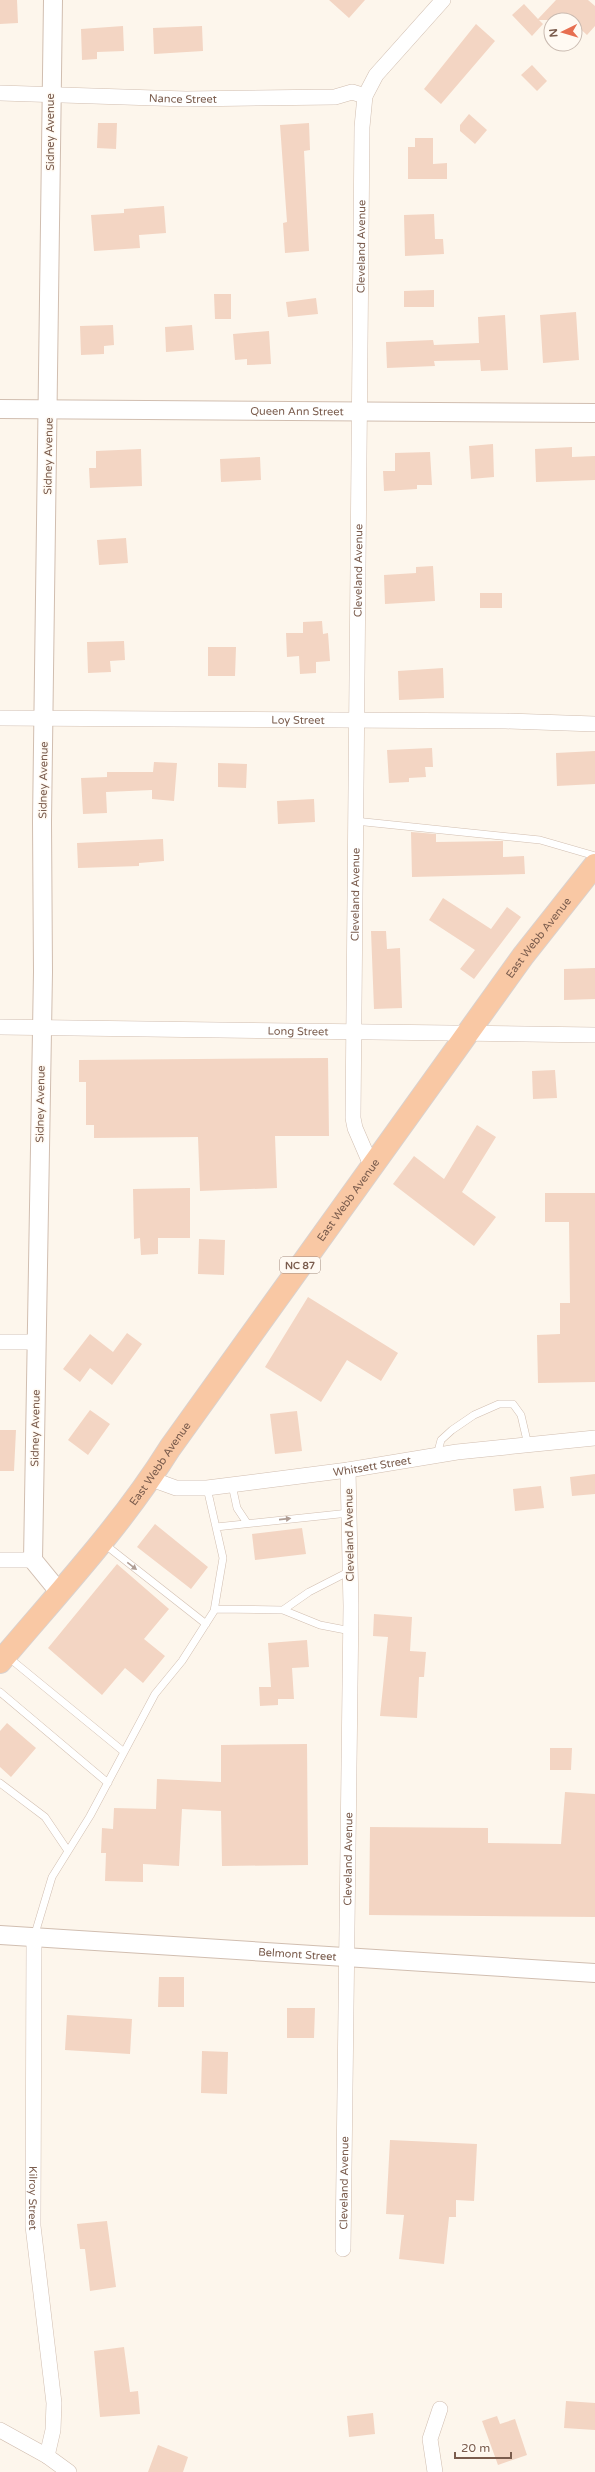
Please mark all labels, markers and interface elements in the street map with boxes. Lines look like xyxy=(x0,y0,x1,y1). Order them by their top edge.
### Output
north arrow xyxy=(543,12,583,52)
text: N xyxy=(547,28,560,38)
street label: Nance Street xyxy=(149,92,217,106)
street label: Sidney Avenue xyxy=(44,93,57,171)
street label: Cleveland Avenue xyxy=(354,200,368,293)
street label: Queen Ann Street xyxy=(250,405,344,418)
street label: Sidney Avenue xyxy=(41,417,56,495)
street label: Cleveland Avenue xyxy=(352,524,365,617)
street label: Loy Street xyxy=(271,714,325,727)
street label: Sidney Avenue xyxy=(36,741,51,819)
street label: Cleveland Avenue xyxy=(349,848,362,941)
street label: East Webb Avenue xyxy=(503,895,574,981)
street label: Long Street xyxy=(267,1025,329,1038)
street label: Sidney Avenue xyxy=(33,1065,48,1143)
street label: East Webb Avenue xyxy=(314,1156,382,1244)
road number: NC 87 xyxy=(280,1257,320,1273)
street label: Sidney Avenue xyxy=(28,1389,43,1467)
street label: East Webb Avenue xyxy=(127,1420,194,1508)
street label: Whitsett Street xyxy=(332,1454,412,1479)
street label: Cleveland Avenue xyxy=(342,1488,357,1582)
one-way arrow xyxy=(279,1516,291,1523)
one-way arrow xyxy=(127,1562,138,1570)
street label: Cleveland Avenue xyxy=(341,1812,355,1906)
street label: Belmont Street xyxy=(258,1946,337,1963)
street label: Cleveland Avenue xyxy=(337,2136,351,2230)
street label: Kilroy Street xyxy=(26,2166,39,2231)
scale bar xyxy=(455,2434,511,2460)
text: 20 m xyxy=(461,2441,490,2455)

